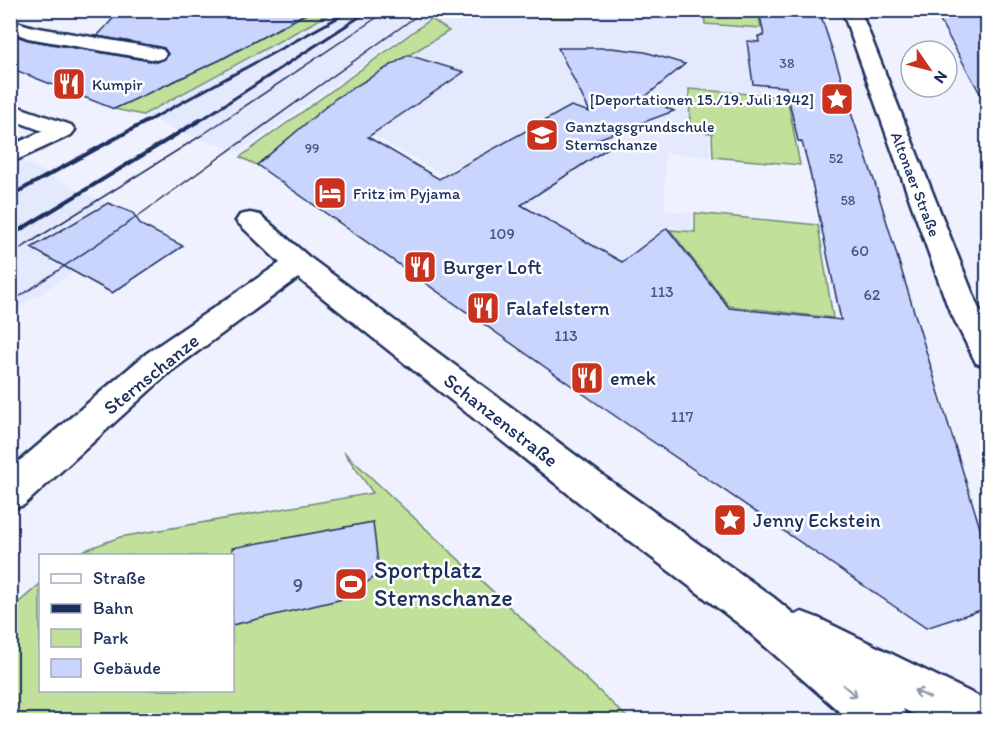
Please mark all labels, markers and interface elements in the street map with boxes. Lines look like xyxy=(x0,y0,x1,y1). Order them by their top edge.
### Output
north arrow xyxy=(899,39,959,99)
house number: 38 xyxy=(779,55,795,72)
restaurant icon: Kumpir xyxy=(51,66,87,102)
text: N xyxy=(930,67,952,87)
place label: Kumpir xyxy=(92,75,143,94)
place icon: [Deportationen 15./19. Juli 1942] xyxy=(819,81,855,117)
place label: [Deportationen 15./19. Juli 1942] xyxy=(590,90,814,109)
school or university icon: Ganztagsgrundschule Sternschanze xyxy=(524,117,560,153)
place label: Ganztagsgrundschule Sternschanze xyxy=(565,117,715,154)
street label: Altonaer Straße xyxy=(887,129,944,239)
house number: 99 xyxy=(305,140,319,157)
house number: 52 xyxy=(829,150,844,167)
hotel icon: Fritz im Pyjama xyxy=(312,175,348,211)
place label: Fritz im Pyjama xyxy=(353,184,461,203)
house number: 58 xyxy=(840,192,856,209)
house number: 109 xyxy=(489,224,515,243)
house number: 60 xyxy=(851,241,869,260)
restaurant icon: Burger Loft xyxy=(402,249,438,285)
place label: Burger Loft xyxy=(443,255,542,279)
house number: 113 xyxy=(650,282,674,301)
house number: 62 xyxy=(864,285,881,304)
restaurant icon: Falafelstern xyxy=(465,290,501,326)
place label: Falafelstern xyxy=(506,296,610,320)
house number: 113 xyxy=(554,326,578,345)
street label: Sternschanze xyxy=(98,328,204,420)
restaurant icon: emek xyxy=(569,360,605,396)
place label: emek xyxy=(610,366,656,390)
street label: Schanzenstraße xyxy=(439,368,563,472)
house number: 117 xyxy=(671,407,693,426)
place icon: Jenny Eckstein xyxy=(712,502,748,538)
place label: Jenny Eckstein xyxy=(753,508,881,532)
legend xyxy=(39,554,234,692)
place label: Sportplatz Sternschanze xyxy=(374,555,513,612)
sports icon: Sportplatz Sternschanze xyxy=(333,566,369,602)
text: Straße xyxy=(93,567,146,589)
house number: 9 xyxy=(293,573,303,597)
text: Bahn xyxy=(93,597,134,619)
text: Park xyxy=(93,627,128,649)
text: Gebäude xyxy=(93,657,161,679)
one-way arrow xyxy=(842,685,858,698)
one-way arrow xyxy=(914,688,932,699)

